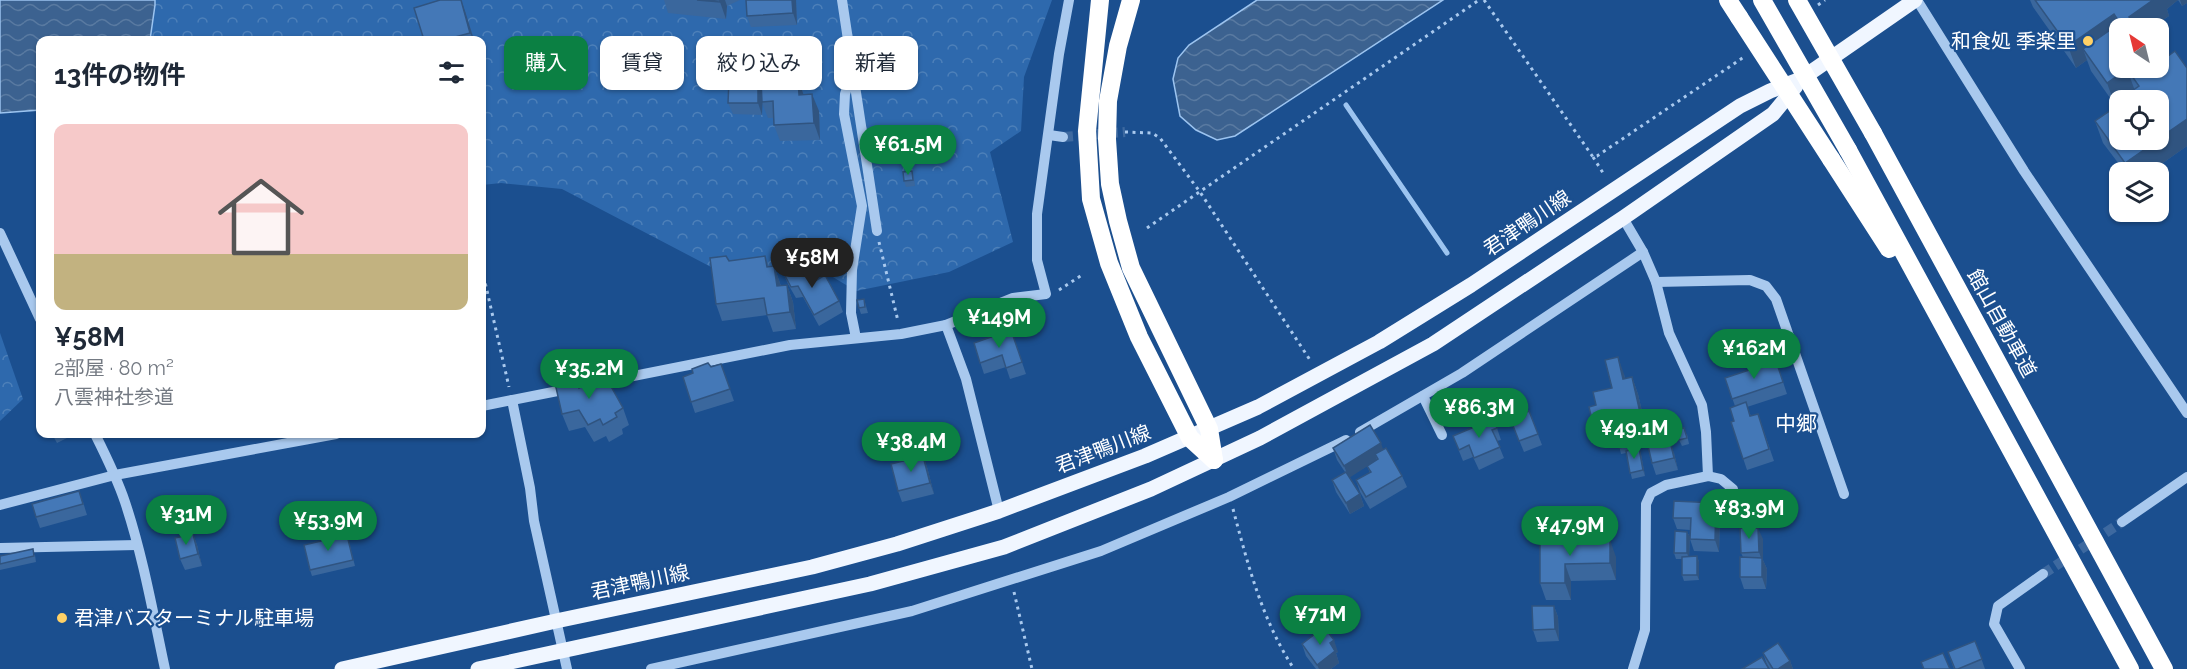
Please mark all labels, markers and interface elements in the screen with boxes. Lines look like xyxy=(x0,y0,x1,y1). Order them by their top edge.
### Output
north arrow xyxy=(2109,18,2169,78)
map controls xyxy=(2109,18,2169,222)
place label: 和食処 季楽里 xyxy=(1951,29,2076,53)
marker: 和食処 季楽里 xyxy=(2081,34,2095,48)
chip: 購入 xyxy=(504,36,588,90)
chip: 賃貸 xyxy=(600,36,684,90)
chip: 絞り込み xyxy=(696,36,822,90)
chip: 新着 xyxy=(834,36,918,90)
icon: filters xyxy=(435,56,468,89)
text: 13件の物件 xyxy=(54,60,185,90)
button: locate xyxy=(2109,90,2169,150)
pin: ¥61.5M xyxy=(859,125,957,176)
text: ¥61.5M xyxy=(873,132,943,156)
button: layers xyxy=(2109,162,2169,222)
icon: home xyxy=(207,163,315,271)
street label: 君津鴨川線 xyxy=(1479,185,1575,261)
pin: ¥58M xyxy=(776,238,848,289)
text: ¥58M xyxy=(785,245,839,269)
street label: 館山自動車道 xyxy=(1962,265,2042,381)
pin: ¥149M xyxy=(957,298,1041,349)
text: ¥149M xyxy=(967,305,1031,329)
text: ¥58M xyxy=(54,322,125,352)
pin: ¥162M xyxy=(1712,329,1796,380)
text: ¥162M xyxy=(1722,336,1786,360)
pin: ¥35.2M xyxy=(540,349,638,400)
text: 2部屋 · 80 m² xyxy=(54,356,174,380)
text: ¥35.2M xyxy=(554,356,624,380)
text: 八雲神社参道 xyxy=(54,385,174,409)
pin: ¥86.3M xyxy=(1430,388,1528,439)
text: ¥86.3M xyxy=(1443,395,1515,419)
pin: ¥49.1M xyxy=(1585,409,1683,460)
district label: 中郷 xyxy=(1775,411,1817,436)
text: ¥49.1M xyxy=(1599,416,1669,440)
street label: 君津鴨川線 xyxy=(1052,420,1154,478)
pin: ¥38.4M xyxy=(862,422,960,473)
text: ¥38.4M xyxy=(876,429,946,453)
pin: ¥83.9M xyxy=(1700,489,1798,540)
pin: ¥31M xyxy=(150,495,222,546)
text: ¥83.9M xyxy=(1713,496,1785,520)
pin: ¥53.9M xyxy=(279,501,377,552)
text: ¥31M xyxy=(160,502,212,526)
pin: ¥47.9M xyxy=(1521,506,1619,557)
text: ¥53.9M xyxy=(293,508,363,532)
text: ¥47.9M xyxy=(1535,513,1605,537)
street label: 君津鴨川線 xyxy=(589,560,691,604)
pin: ¥71M xyxy=(1284,595,1356,646)
text: ¥71M xyxy=(1294,602,1346,626)
place label: 君津バスターミナル駐車場 xyxy=(74,606,314,630)
marker: 君津バスターミナル駐車場 xyxy=(55,611,69,625)

